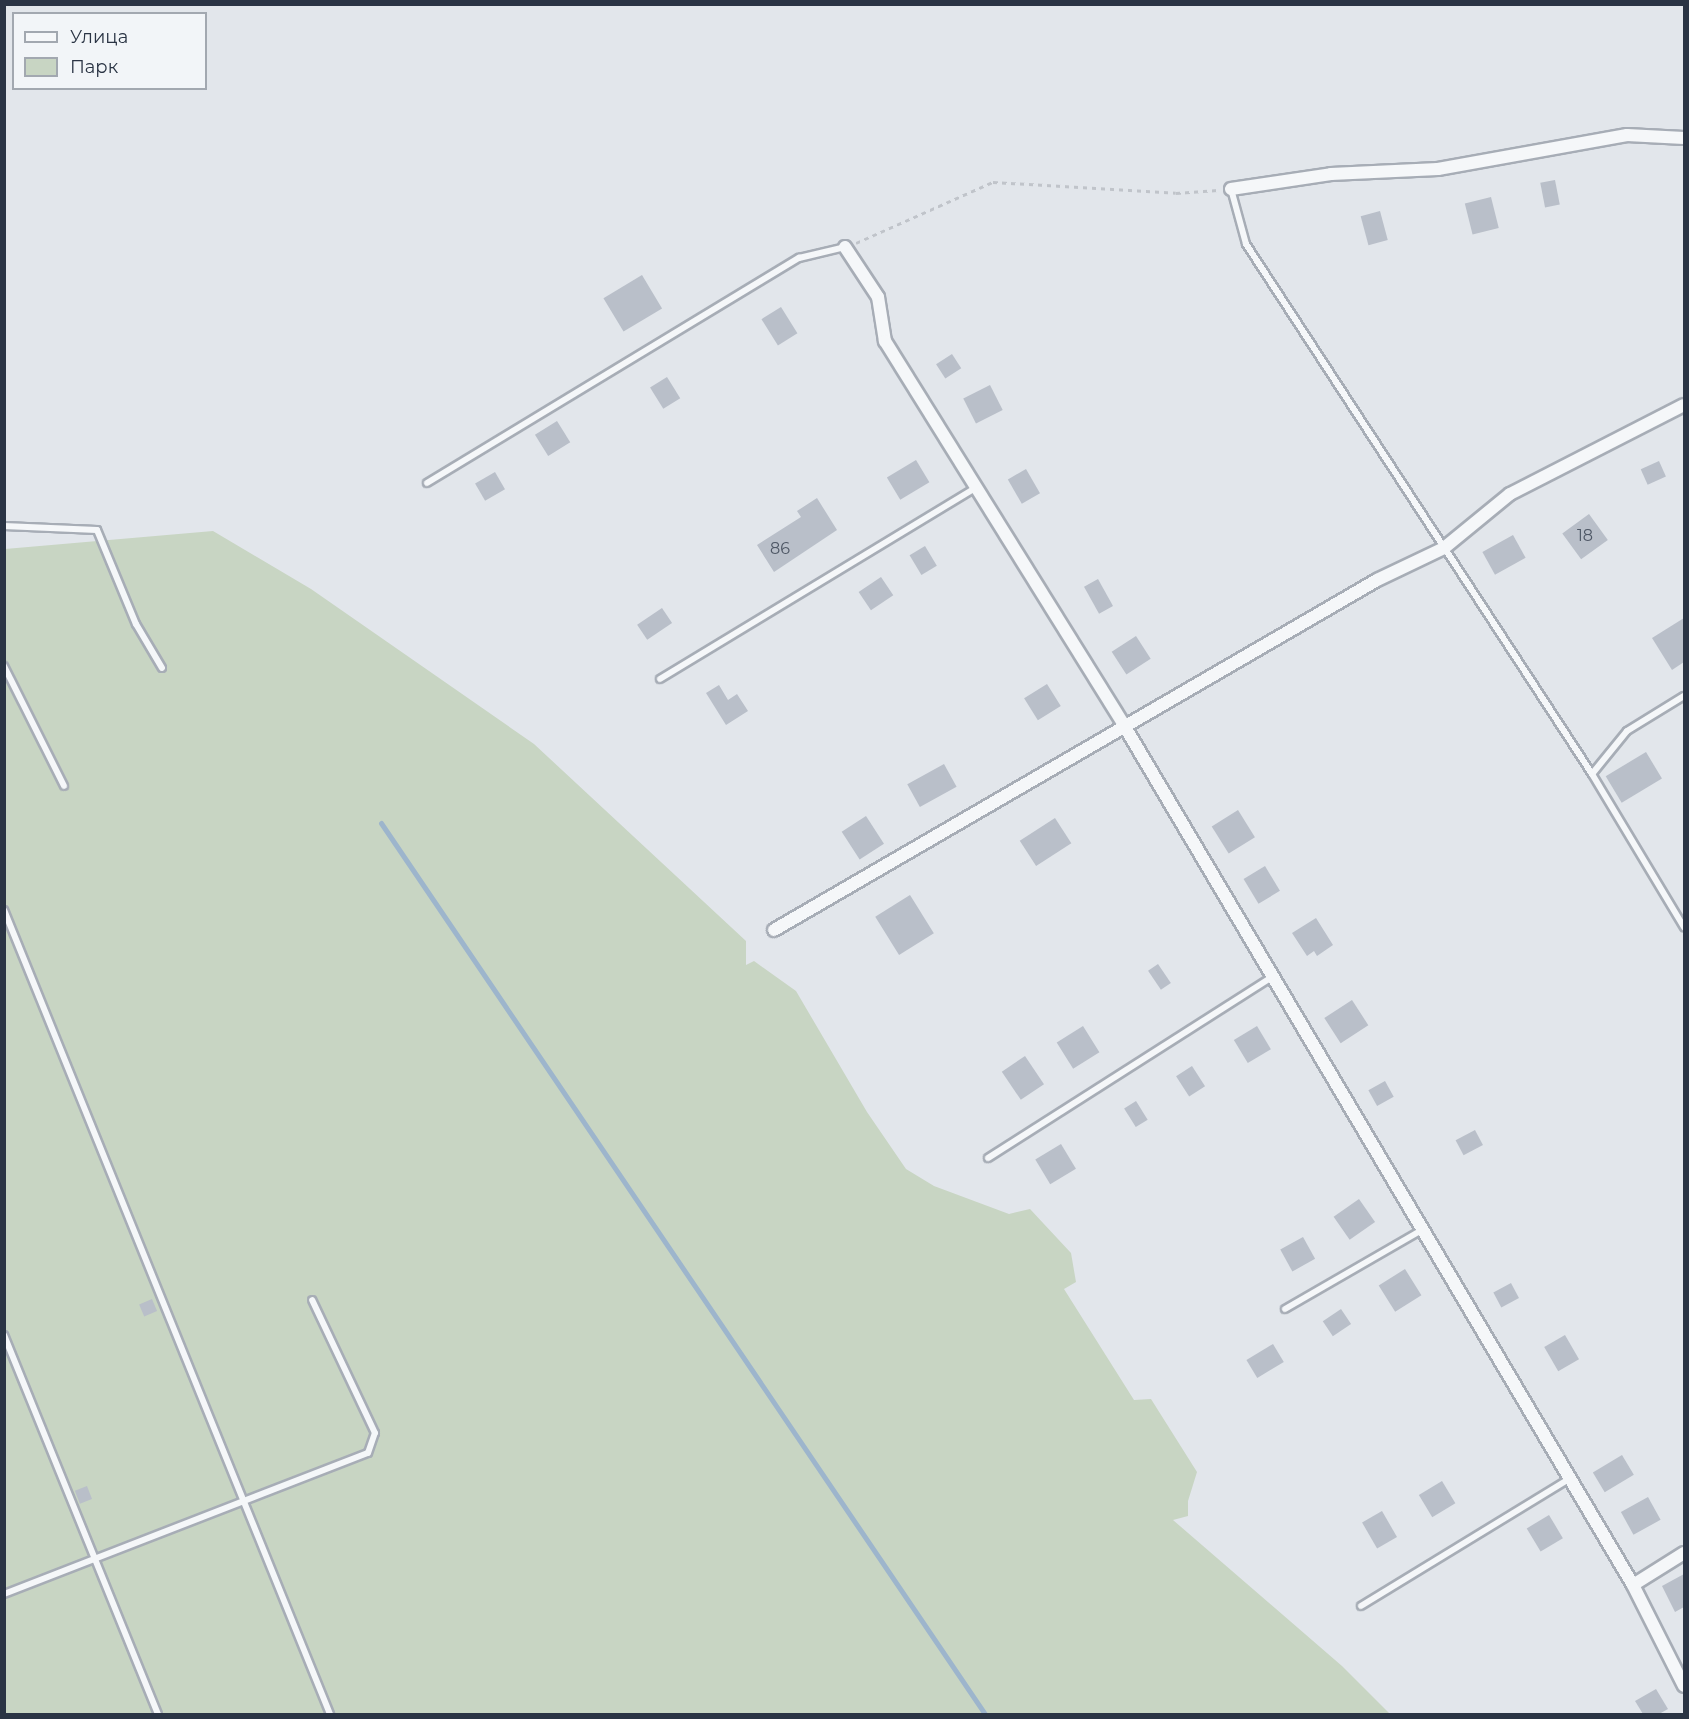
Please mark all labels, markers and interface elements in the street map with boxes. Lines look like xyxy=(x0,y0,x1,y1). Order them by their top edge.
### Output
legend xyxy=(12,12,207,90)
text: Улица xyxy=(70,26,128,48)
text: Парк xyxy=(70,56,118,78)
house number: 18 xyxy=(1577,526,1593,546)
house number: 86 xyxy=(770,539,790,559)

